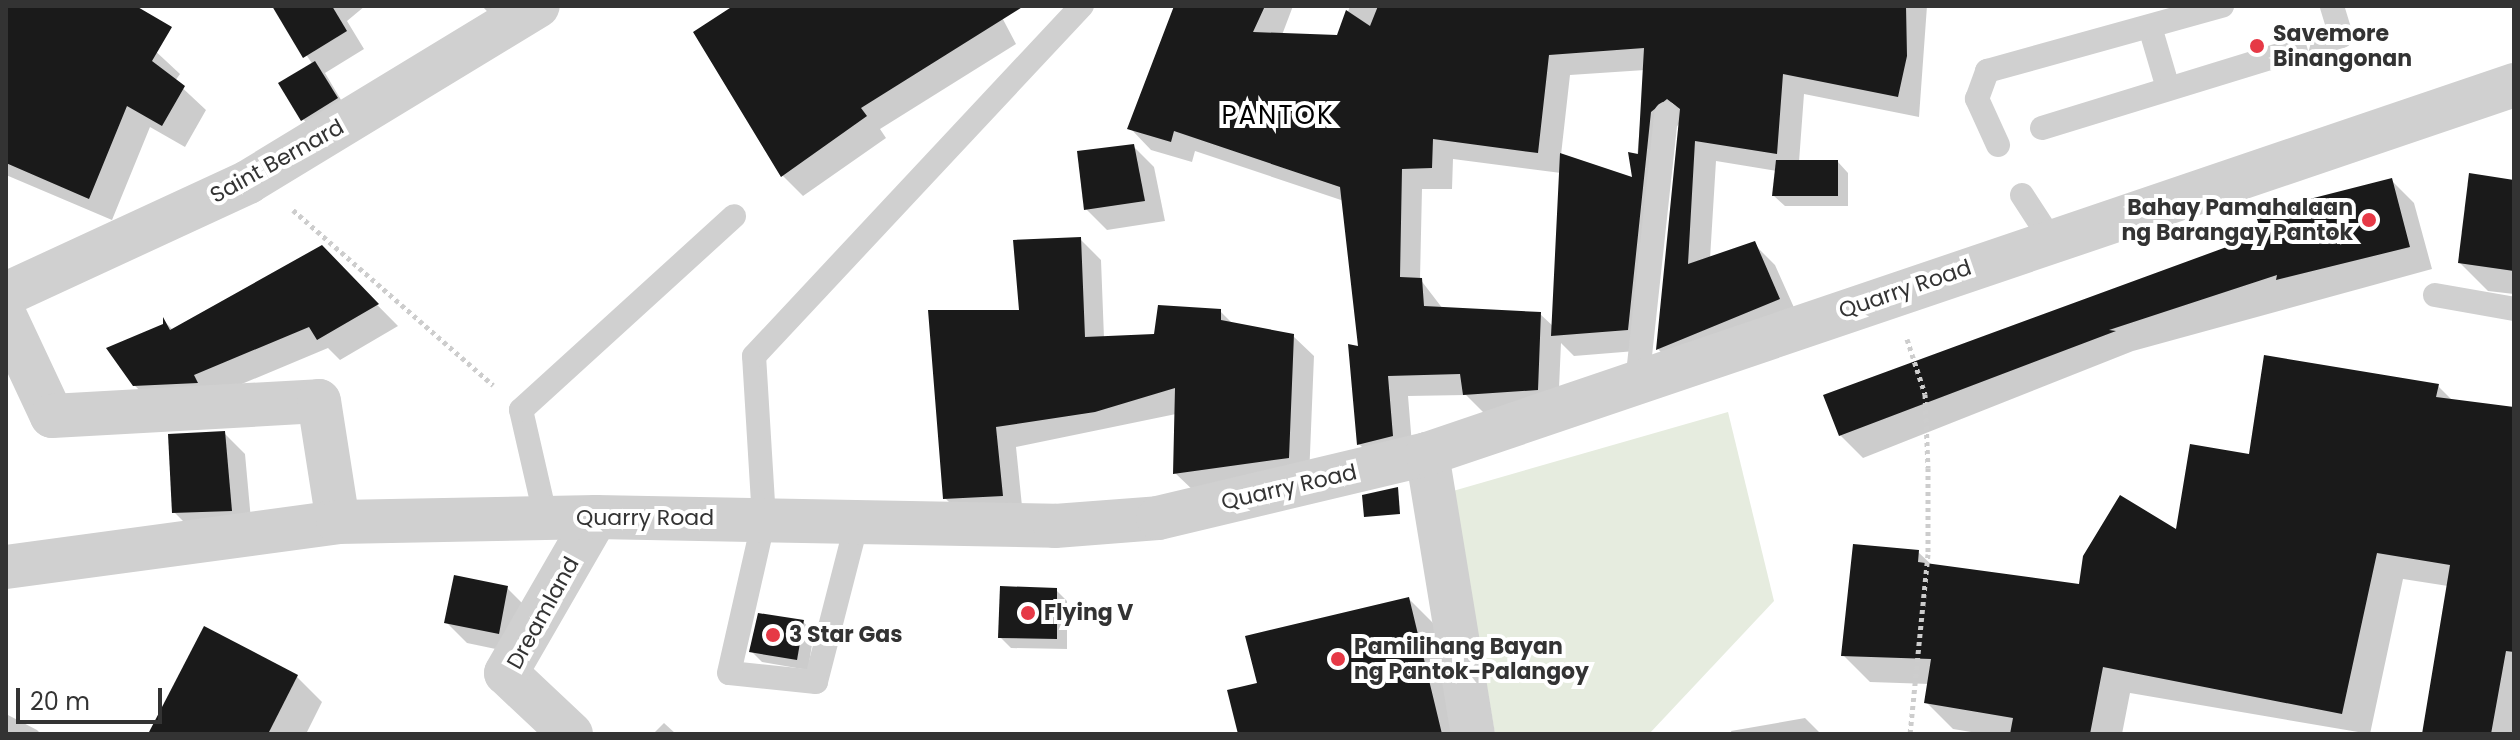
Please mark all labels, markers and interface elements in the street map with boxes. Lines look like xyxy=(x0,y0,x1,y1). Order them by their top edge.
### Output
place label: Savemore Binangonan xyxy=(2273,20,2412,72)
marker: Savemore Binangonan xyxy=(2248,37,2266,55)
district label: PANTOK xyxy=(1222,100,1334,132)
street label: Saint Bernard xyxy=(206,113,348,209)
place label: Bahay Pamahalaan ng Barangay Pantok xyxy=(2121,194,2353,246)
marker: Bahay Pamahalaan ng Barangay Pantok xyxy=(2360,211,2378,229)
street label: Quarry Road xyxy=(1835,254,1975,324)
street label: Quarry Road xyxy=(1219,459,1359,515)
street label: Quarry Road xyxy=(576,505,714,531)
street label: Dreamland xyxy=(501,552,585,674)
place label: Flying V xyxy=(1044,600,1133,626)
marker: Flying V xyxy=(1019,604,1037,622)
place label: 3 Star Gas xyxy=(789,622,902,648)
marker: 3 Star Gas xyxy=(764,626,782,644)
place label: Pamilihang Bayan ng Pantok-Palangoy xyxy=(1354,633,1589,684)
marker: Pamilihang Bayan ng Pantok-Palangoy xyxy=(1329,650,1347,668)
scale bar xyxy=(20,672,166,722)
text: 20 m xyxy=(30,685,90,718)

